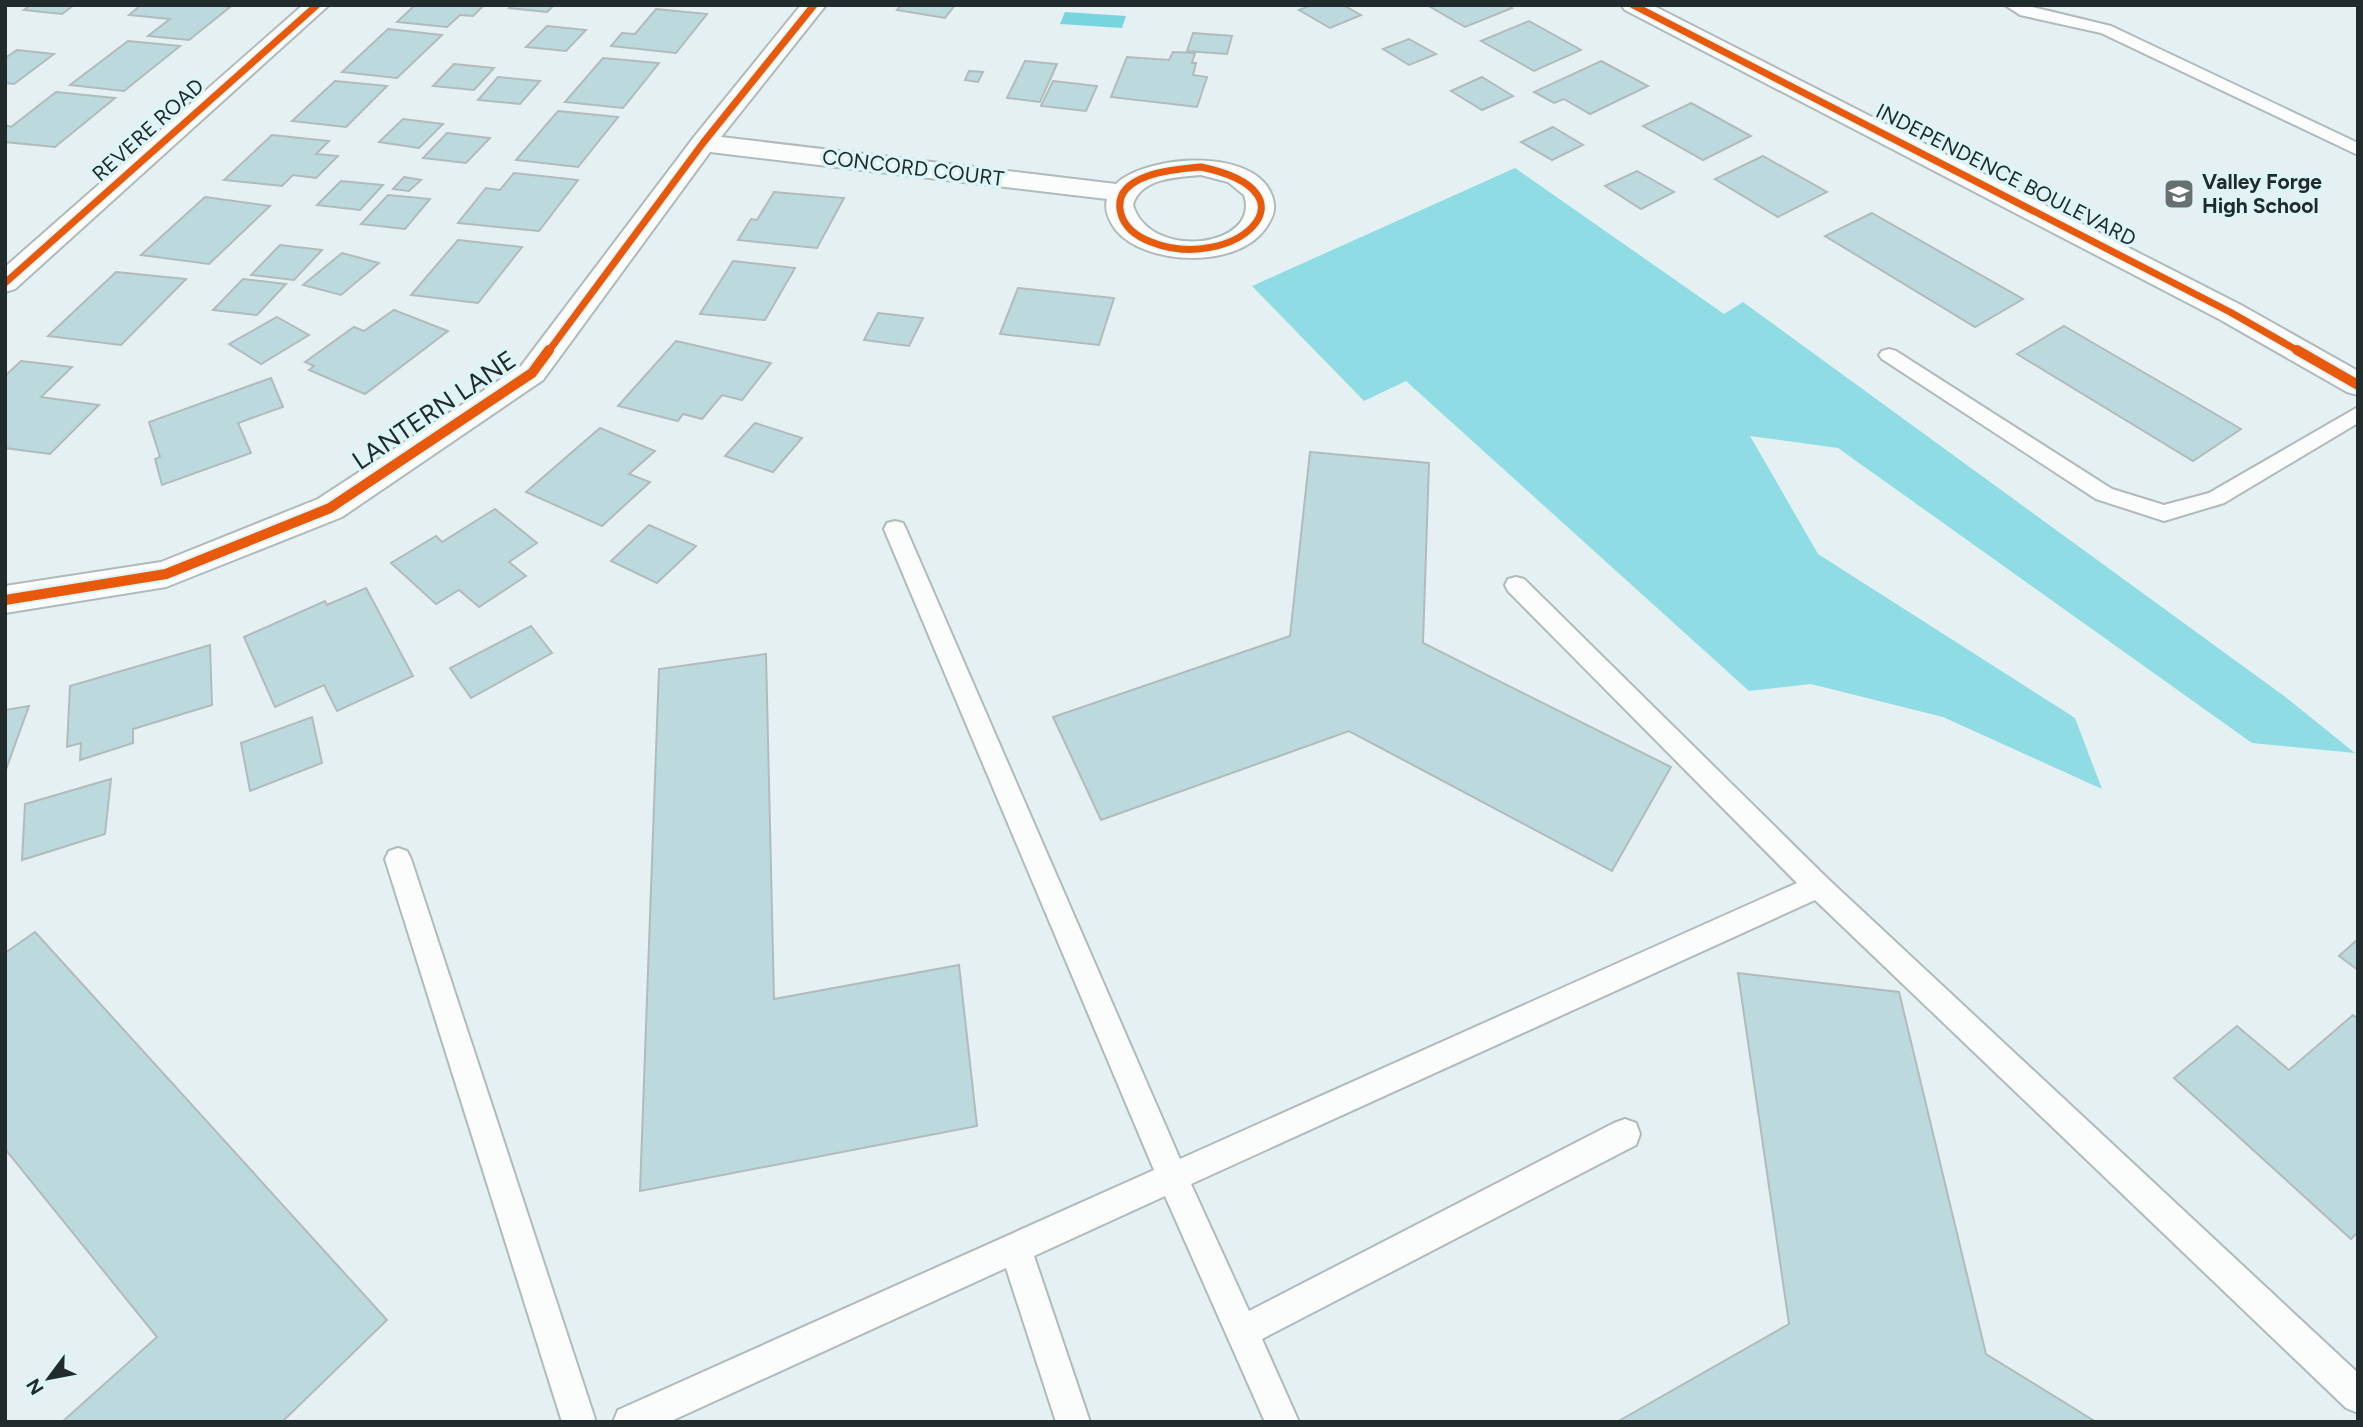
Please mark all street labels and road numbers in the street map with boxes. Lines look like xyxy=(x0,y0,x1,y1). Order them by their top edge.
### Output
street label: REVERE ROAD xyxy=(87,73,209,186)
street label: INDEPENDENCE BOULEVARD xyxy=(1872,98,2140,251)
street label: CONCORD COURT xyxy=(821,144,1006,191)
street label: LANTERN LANE xyxy=(346,343,522,477)

